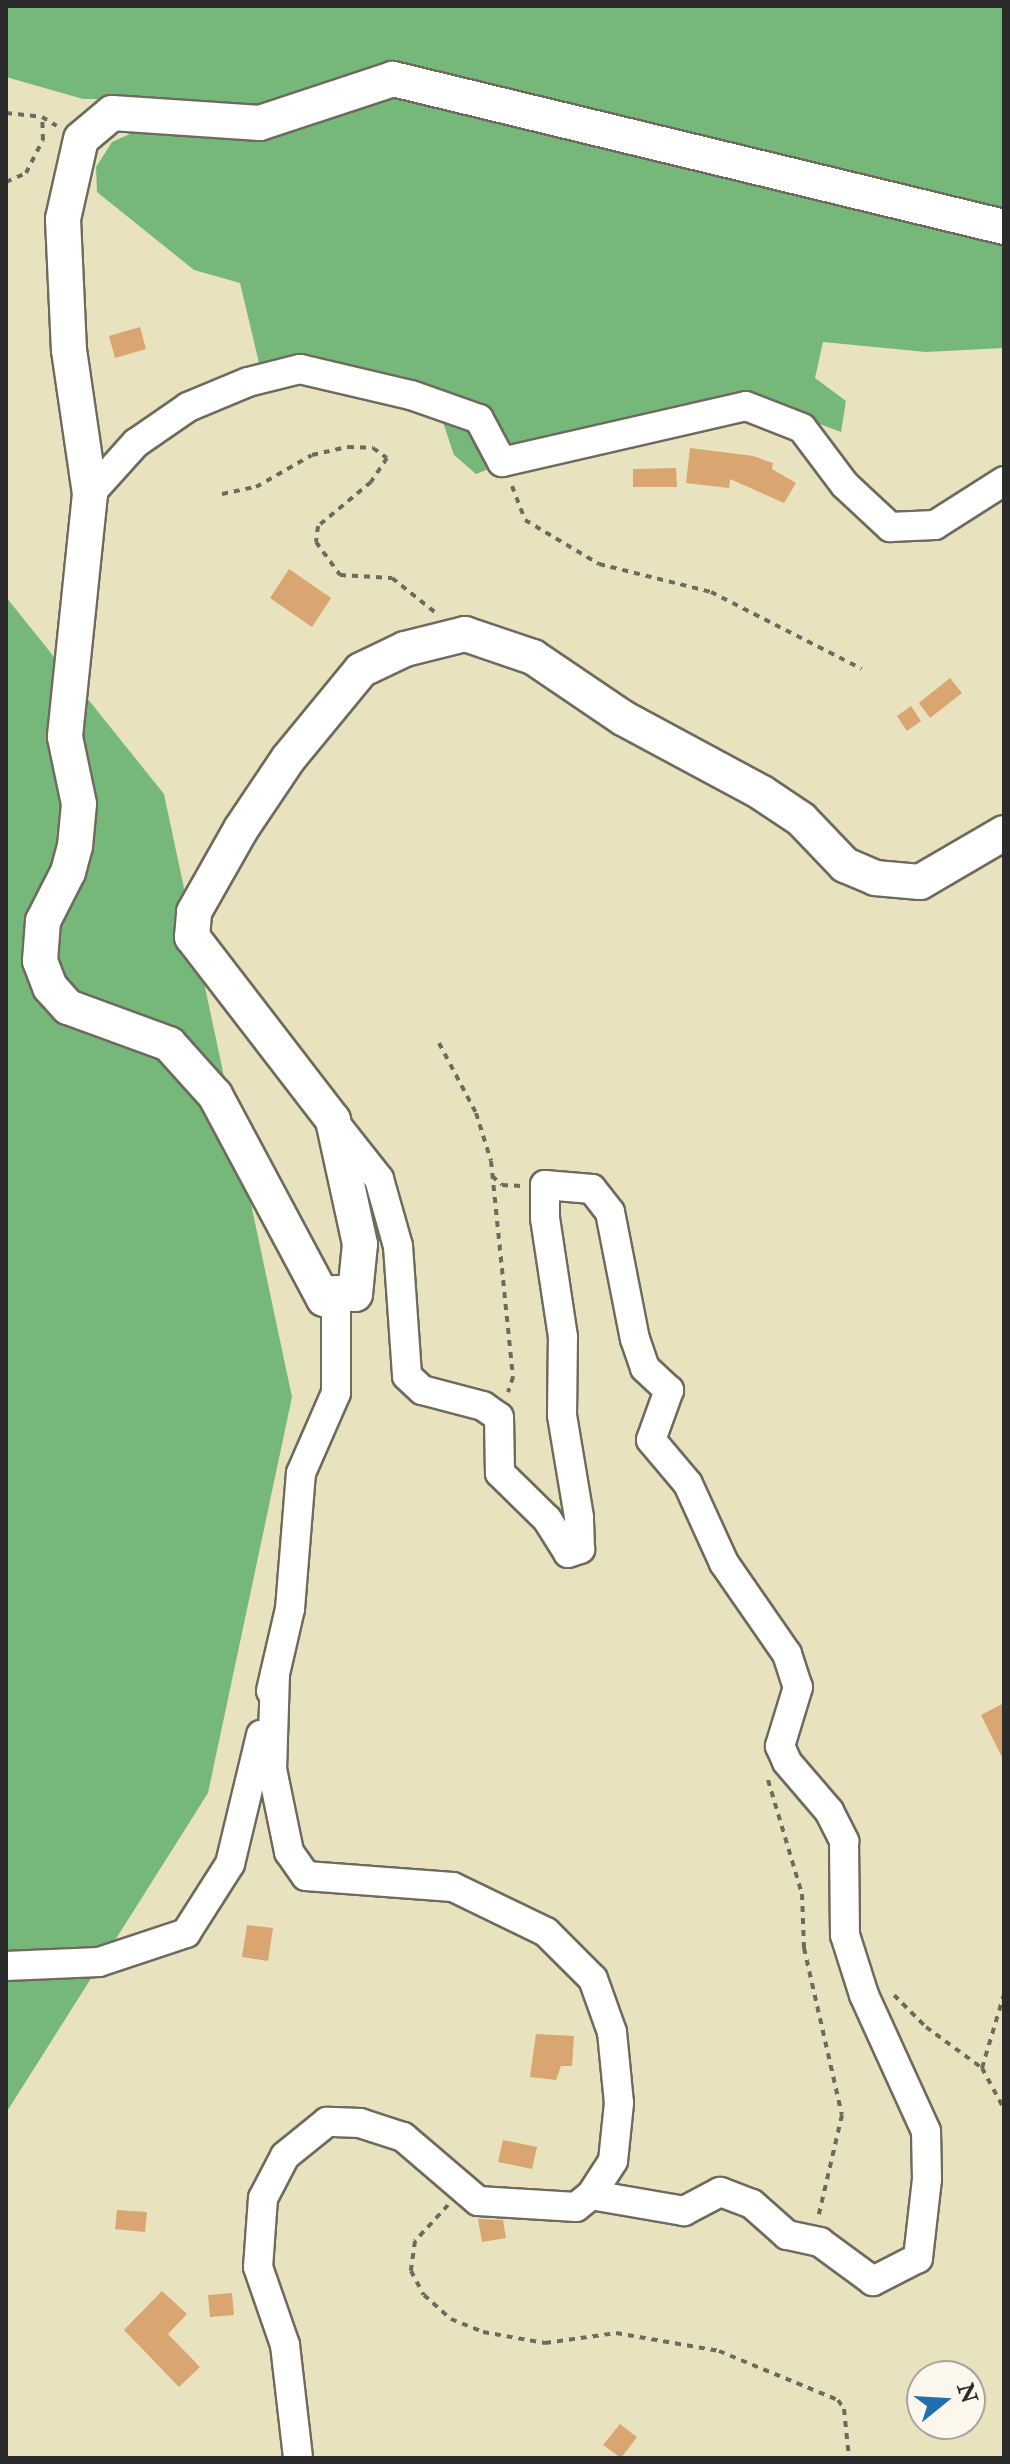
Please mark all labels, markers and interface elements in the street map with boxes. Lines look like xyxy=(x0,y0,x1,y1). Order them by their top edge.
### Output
north arrow xyxy=(906,2360,986,2440)
text: N xyxy=(951,2379,983,2407)

